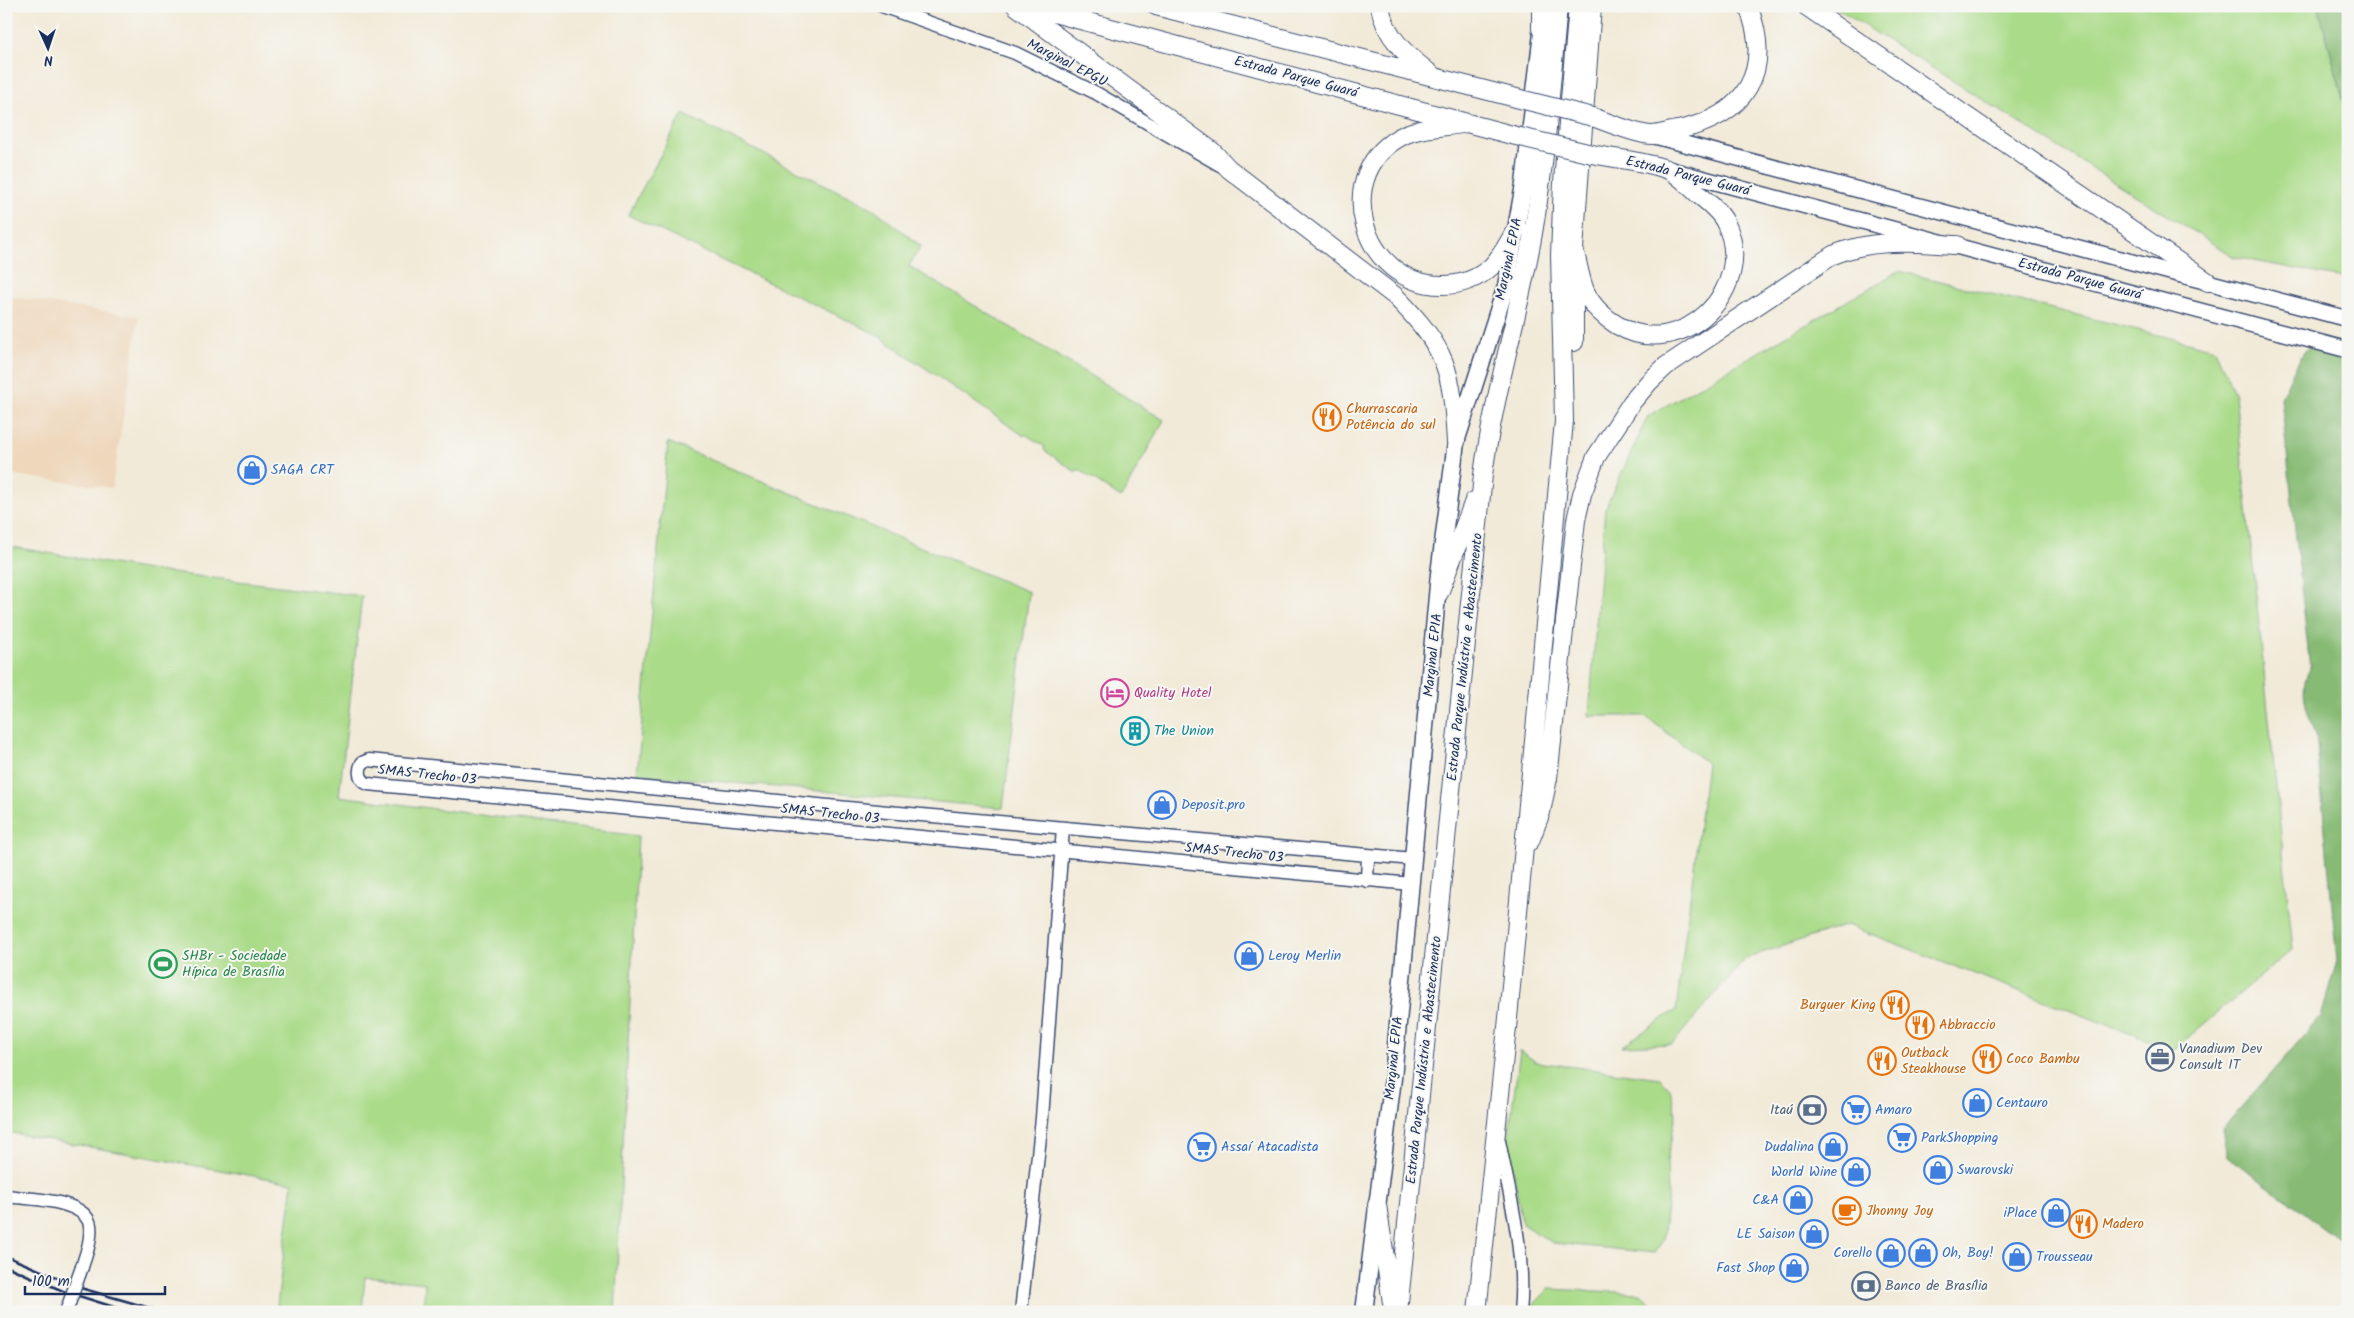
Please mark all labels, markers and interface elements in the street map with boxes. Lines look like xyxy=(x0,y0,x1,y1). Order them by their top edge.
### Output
north arrow xyxy=(22,22,72,72)
street label: Marginal EPGU xyxy=(1023,33,1111,93)
text: N xyxy=(43,49,54,71)
street label: Estrada Parque Guará xyxy=(1232,50,1362,104)
street label: Estrada Parque Guará xyxy=(1624,150,1754,202)
street label: Marginal EPIA xyxy=(1490,216,1528,302)
street label: Estrada Parque Guará xyxy=(2016,252,2146,306)
place label: Churrascaria Potência do sul xyxy=(1346,398,1436,436)
restaurant icon: Churrascaria Potência do sul xyxy=(1312,402,1342,432)
shop icon: SAGA CRT xyxy=(237,455,267,485)
place label: SAGA CRT xyxy=(271,459,335,481)
street label: Estrada Parque Indústria e Abastecimento xyxy=(1441,532,1489,782)
street label: Marginal EPIA xyxy=(1418,612,1448,698)
hotel icon: Quality Hotel xyxy=(1100,678,1130,708)
place label: Quality Hotel xyxy=(1134,682,1212,704)
building icon: The Union xyxy=(1120,716,1150,746)
place label: The Union xyxy=(1154,720,1214,742)
street label: SMAS Trecho 03 xyxy=(377,759,477,791)
shop icon: Deposit.pro xyxy=(1147,790,1177,820)
place label: Deposit.pro xyxy=(1181,794,1245,816)
street label: SMAS Trecho 03 xyxy=(780,798,880,830)
street label: SMAS Trecho 03 xyxy=(1184,837,1284,869)
street label: Estrada Parque Indústria e Abastecimento xyxy=(1400,935,1448,1185)
shop icon: Leroy Merlin xyxy=(1234,941,1264,971)
place label: SHBr - Sociedade Hípica de Brasília xyxy=(182,945,287,983)
place label: Leroy Merlin xyxy=(1268,945,1341,967)
sports icon: SHBr - Sociedade Hípica de Brasília xyxy=(148,949,178,979)
restaurant icon: Burguer King xyxy=(1880,990,1910,1020)
place label: Burguer King xyxy=(1800,994,1876,1016)
restaurant icon: Abbraccio xyxy=(1905,1010,1935,1040)
place label: Abbraccio xyxy=(1939,1014,1996,1036)
street label: Marginal EPIA xyxy=(1379,1015,1409,1101)
place label: Vanadium Dev Consult IT xyxy=(2179,1038,2262,1076)
place label: Outback Steakhouse xyxy=(1901,1042,1967,1080)
office icon: Vanadium Dev Consult IT xyxy=(2145,1042,2175,1072)
restaurant icon: Coco Bambu xyxy=(1972,1044,2002,1074)
restaurant icon: Outback Steakhouse xyxy=(1867,1046,1897,1076)
place label: Coco Bambu xyxy=(2006,1048,2080,1070)
shop icon: Centauro xyxy=(1962,1088,1992,1118)
place label: Centauro xyxy=(1996,1092,2048,1114)
bank icon: Itaú xyxy=(1797,1095,1827,1125)
supermarket icon: Amaro xyxy=(1841,1095,1871,1125)
place label: Itaú xyxy=(1770,1099,1793,1121)
place label: Amaro xyxy=(1875,1099,1912,1121)
supermarket icon: ParkShopping xyxy=(1887,1123,1917,1153)
place label: ParkShopping xyxy=(1921,1127,1998,1149)
supermarket icon: Assaí Atacadista xyxy=(1187,1132,1217,1162)
shop icon: Dudalina xyxy=(1818,1132,1848,1162)
place label: Assaí Atacadista xyxy=(1221,1136,1319,1158)
place label: Dudalina xyxy=(1764,1136,1814,1158)
shop icon: Swarovski xyxy=(1923,1155,1953,1185)
shop icon: World Wine xyxy=(1841,1157,1871,1187)
place label: Swarovski xyxy=(1957,1159,2014,1181)
place label: World Wine xyxy=(1771,1161,1838,1183)
shop icon: C&A xyxy=(1783,1185,1813,1215)
place label: C&A xyxy=(1752,1189,1779,1211)
cafe icon: Jhonny Joy xyxy=(1832,1196,1862,1226)
shop icon: iPlace xyxy=(2041,1198,2071,1228)
place label: Jhonny Joy xyxy=(1866,1200,1933,1222)
place label: iPlace xyxy=(2004,1202,2038,1224)
restaurant icon: Madero xyxy=(2068,1209,2098,1239)
place label: Madero xyxy=(2102,1213,2144,1235)
shop icon: LE Saison xyxy=(1799,1219,1829,1249)
place label: LE Saison xyxy=(1736,1223,1795,1245)
shop icon: Corello xyxy=(1876,1238,1906,1268)
shop icon: Oh, Boy! xyxy=(1908,1238,1938,1268)
place label: Corello xyxy=(1833,1242,1872,1264)
place label: Oh, Boy! xyxy=(1942,1242,1994,1264)
shop icon: Trousseau xyxy=(2002,1242,2032,1272)
place label: Trousseau xyxy=(2036,1246,2093,1268)
shop icon: Fast Shop xyxy=(1779,1253,1809,1283)
place label: Fast Shop xyxy=(1716,1257,1775,1279)
scale bar xyxy=(25,1263,165,1295)
text: 100 m xyxy=(32,1270,70,1294)
bank icon: Banco de Brasília xyxy=(1851,1271,1881,1301)
place label: Banco de Brasília xyxy=(1885,1275,1988,1297)

